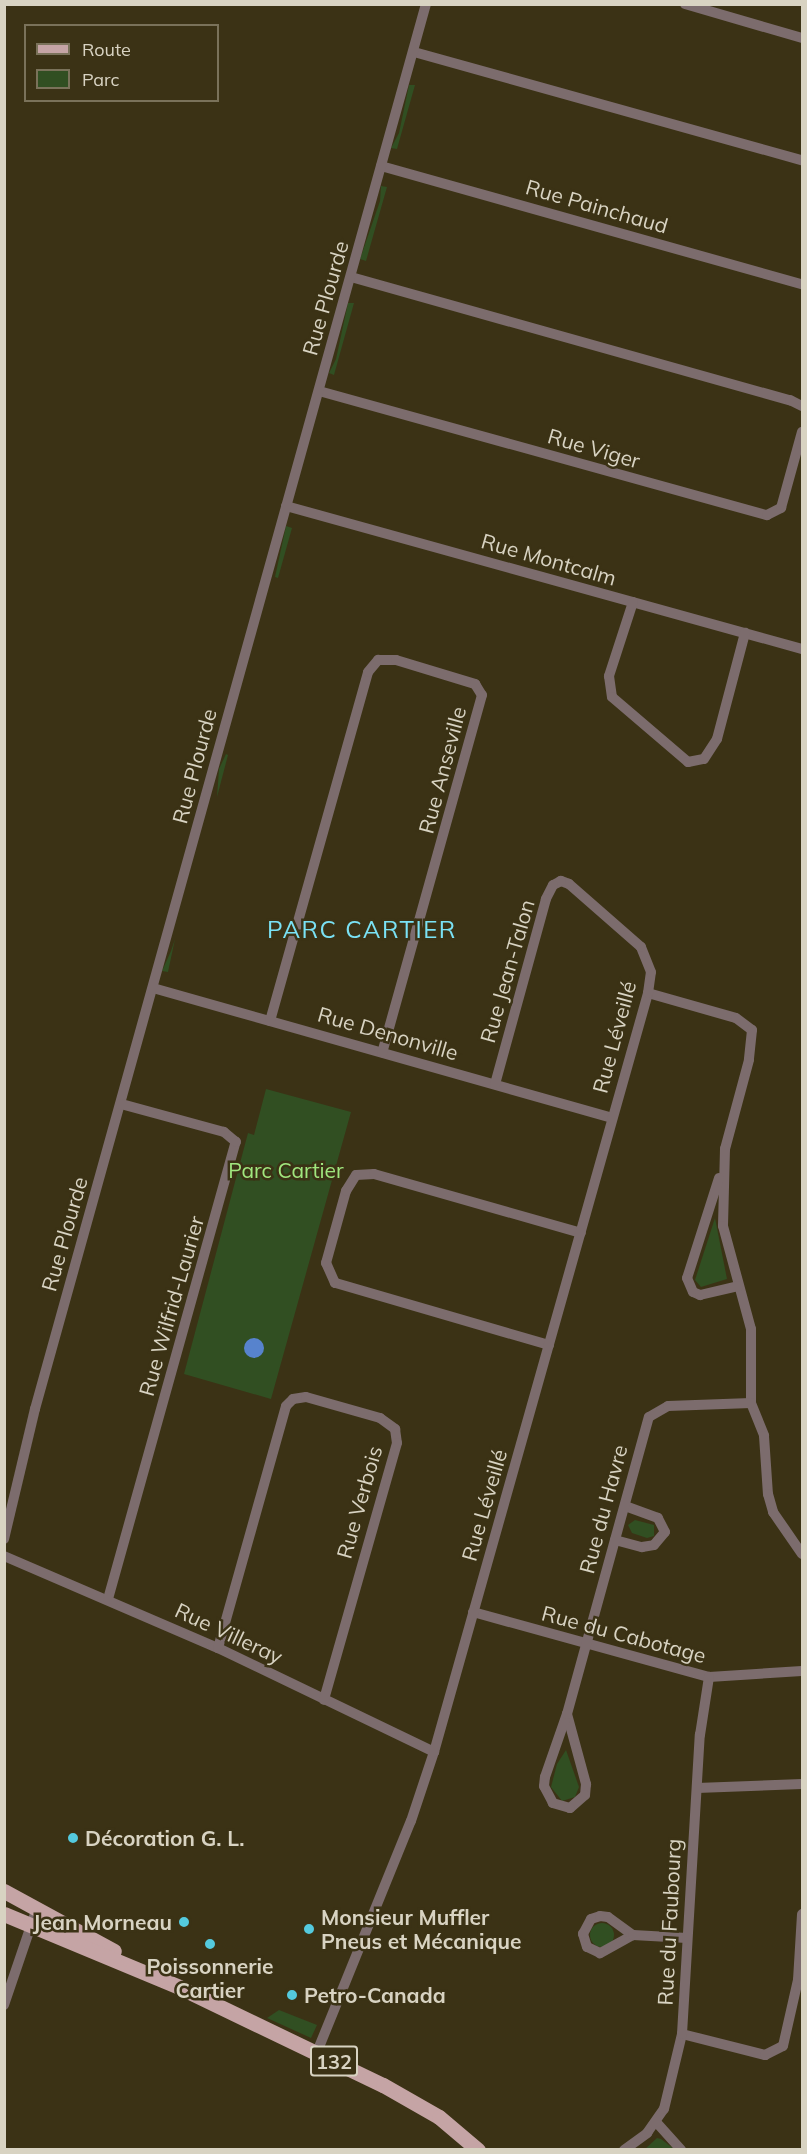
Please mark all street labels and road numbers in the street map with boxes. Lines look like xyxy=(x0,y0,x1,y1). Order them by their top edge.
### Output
street label: Rue Painchaud xyxy=(523,174,671,238)
street label: Rue Plourde xyxy=(297,238,353,358)
street label: Rue Viger xyxy=(545,423,643,473)
street label: Rue Montcalm xyxy=(478,528,620,590)
street label: Rue Anseville xyxy=(413,704,471,836)
street label: Rue Plourde xyxy=(167,706,221,826)
street label: Rue Jean-Talon xyxy=(475,896,539,1046)
street label: Rue Léveillé xyxy=(587,978,641,1096)
street label: Rue Denonville xyxy=(315,1001,461,1065)
street label: Rue Plourde xyxy=(36,1174,92,1294)
street label: Rue Wilfrid-Laurier xyxy=(133,1213,209,1399)
street label: Rue du Havre xyxy=(574,1442,632,1576)
street label: Rue Verbois xyxy=(331,1443,387,1561)
street label: Rue Léveillé xyxy=(456,1446,512,1564)
street label: Rue Villeray xyxy=(171,1597,287,1669)
street label: Rue du Cabotage xyxy=(539,1600,709,1668)
street label: Rue du Faubourg xyxy=(652,1838,686,2006)
road number: 132 xyxy=(310,2044,358,2078)

